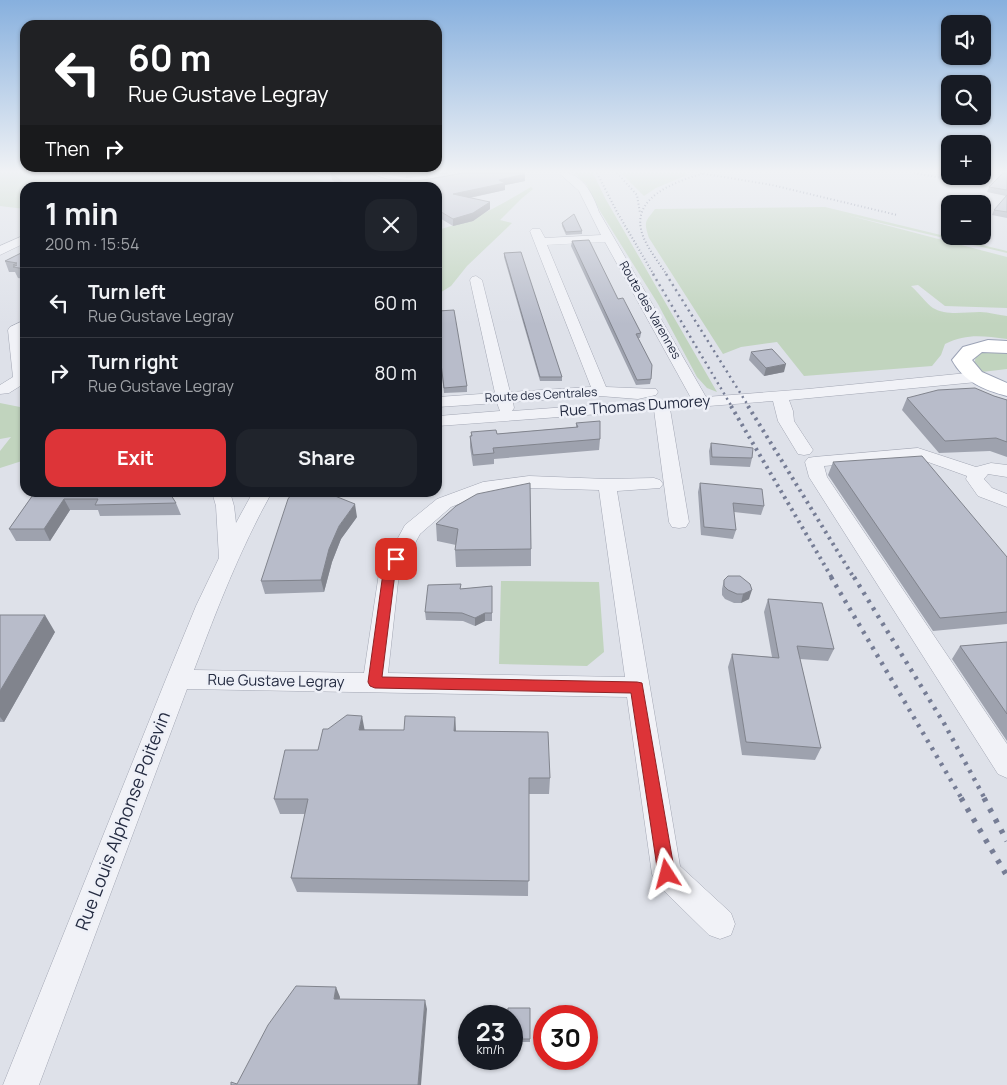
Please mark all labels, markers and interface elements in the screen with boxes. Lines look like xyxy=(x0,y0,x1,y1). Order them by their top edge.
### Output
map controls xyxy=(941,15,991,245)
button: sound xyxy=(941,15,991,65)
text: 60 m xyxy=(128,34,211,82)
icon: left xyxy=(45,40,110,105)
button: search xyxy=(941,75,991,125)
text: Rue Gustave Legray xyxy=(128,79,329,109)
icon: right xyxy=(100,135,128,163)
button: + xyxy=(941,135,991,185)
text: Then xyxy=(45,136,90,162)
text: 1 min xyxy=(45,193,118,234)
button: − xyxy=(941,195,991,245)
button: close xyxy=(365,199,417,251)
text: 200 m · 15:54 xyxy=(45,233,139,255)
street label: Route des Varennes xyxy=(615,258,685,362)
text: Turn left xyxy=(88,279,166,305)
icon: left xyxy=(45,289,73,317)
text: 60 m xyxy=(374,290,417,316)
text: Rue Gustave Legray xyxy=(88,305,234,327)
text: Turn right xyxy=(88,349,178,375)
icon: right xyxy=(45,359,73,387)
text: 80 m xyxy=(374,360,417,386)
text: Rue Gustave Legray xyxy=(88,375,234,397)
street label: Route des Centrales xyxy=(484,383,598,406)
street label: Rue Thomas Dumorey xyxy=(559,390,711,421)
button: Exit xyxy=(45,429,226,487)
button: Share xyxy=(236,429,417,487)
pin xyxy=(375,538,417,580)
icon: arrive xyxy=(382,545,410,573)
street label: Rue Gustave Legray xyxy=(207,669,345,692)
street label: Rue Louis Alphonse Poitevin xyxy=(69,708,175,933)
position arrow xyxy=(640,847,692,899)
speed limit sign: 30 xyxy=(533,1005,598,1070)
text: 23 xyxy=(476,1014,505,1049)
text: km/h xyxy=(477,1041,504,1058)

